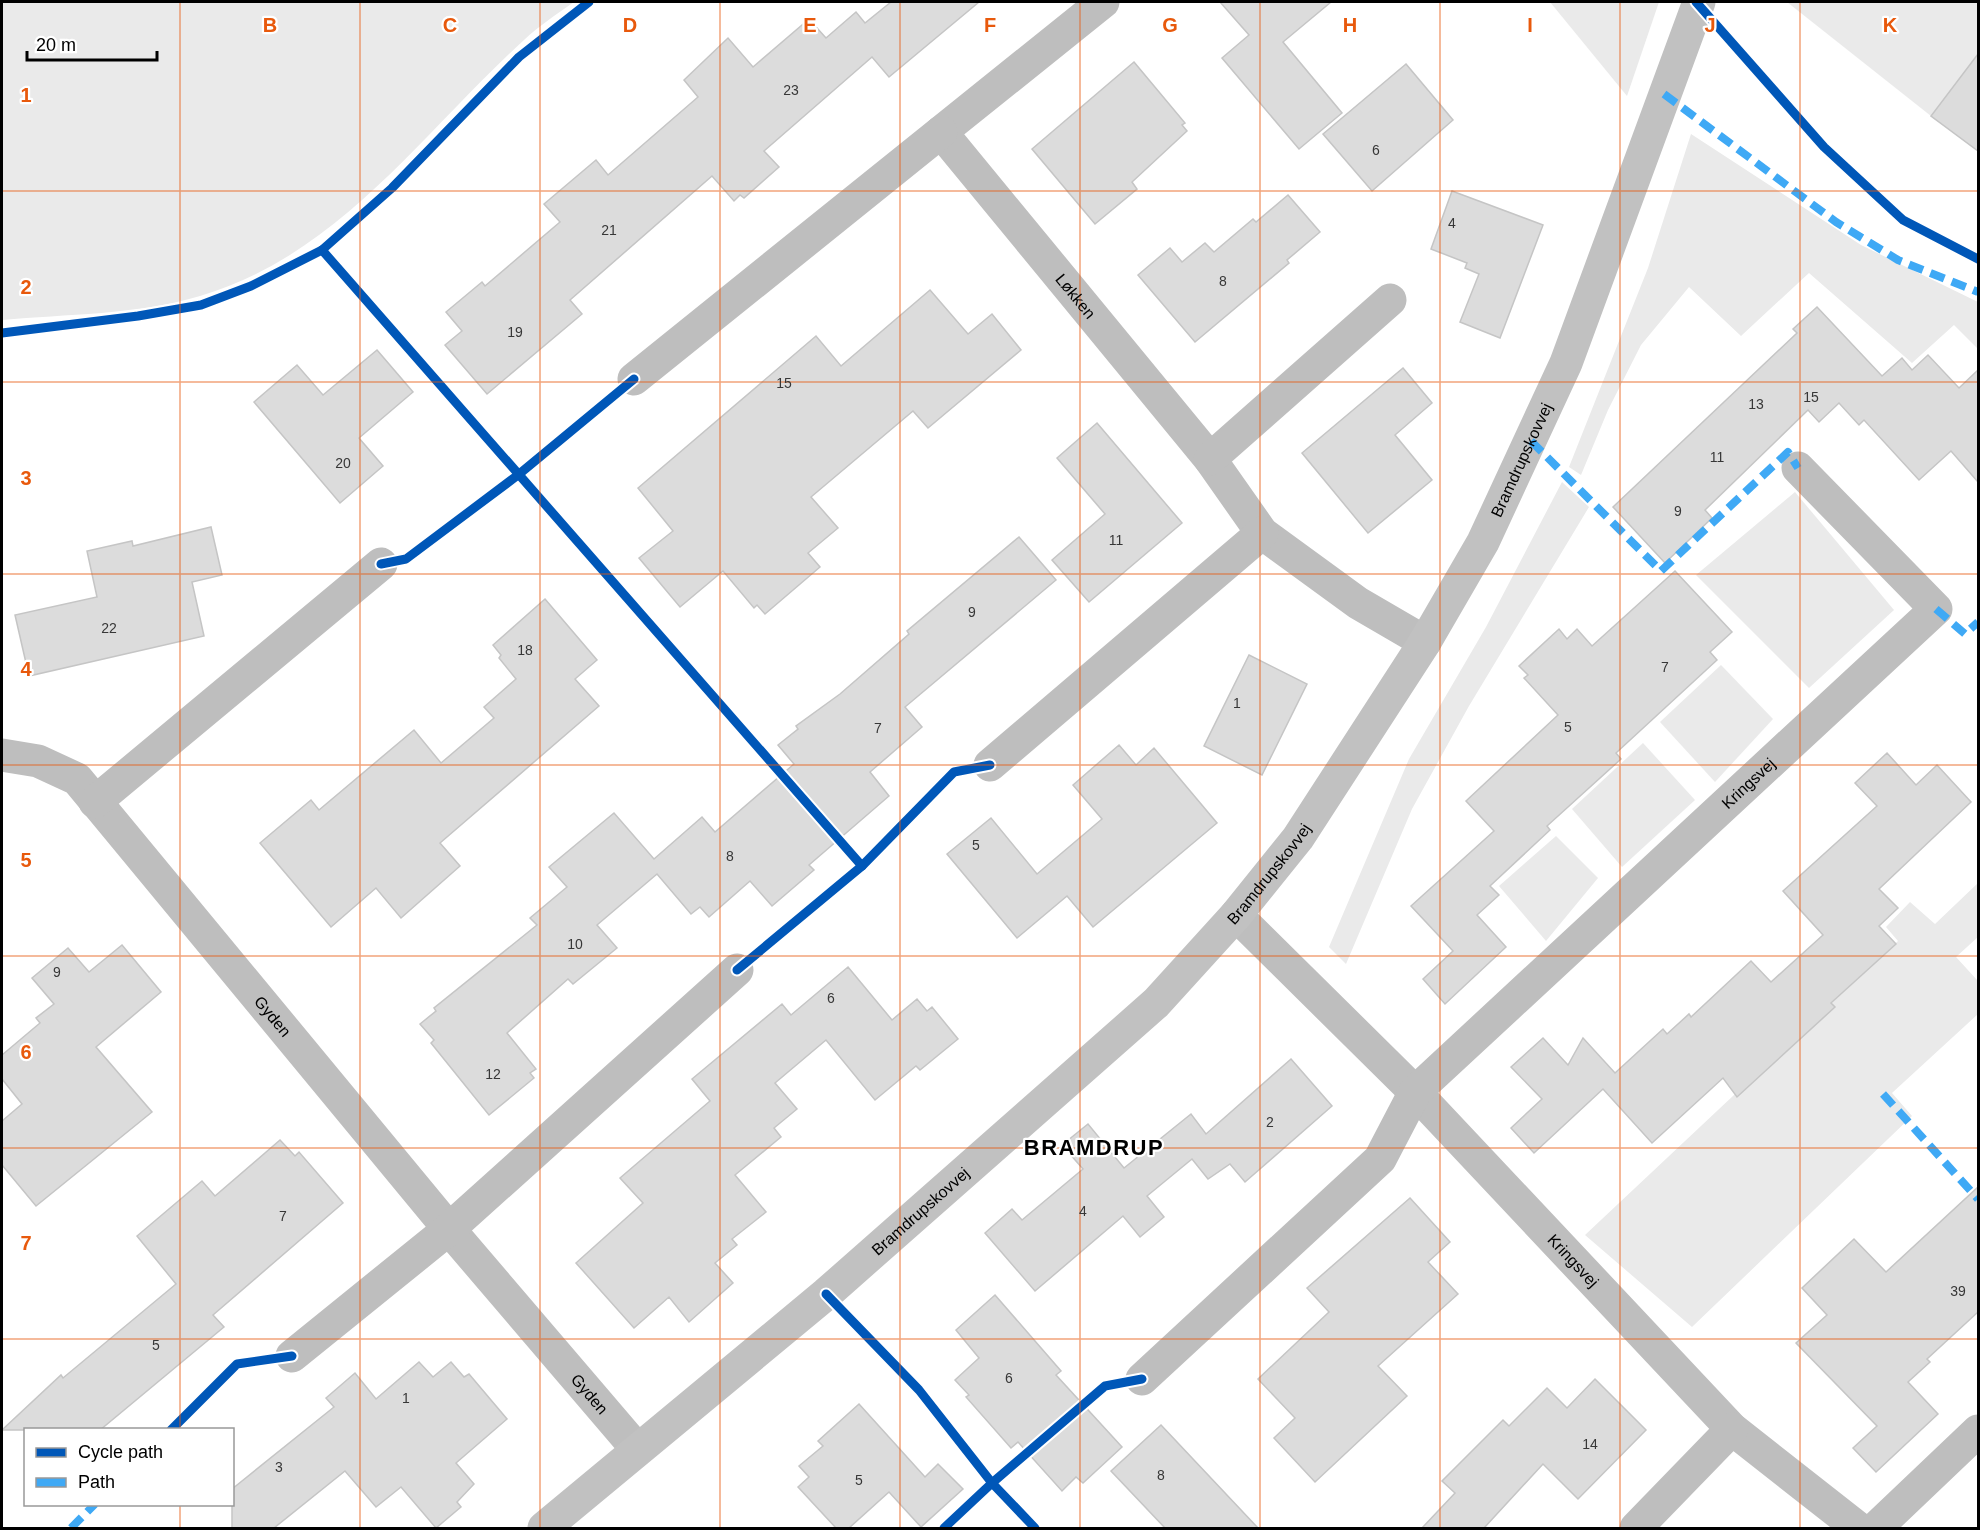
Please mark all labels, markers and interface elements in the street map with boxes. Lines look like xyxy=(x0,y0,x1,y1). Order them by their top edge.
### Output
text: B xyxy=(263,14,277,36)
text: C xyxy=(443,14,457,36)
text: D xyxy=(623,14,637,36)
text: E xyxy=(803,14,817,36)
text: F xyxy=(984,14,996,36)
text: G xyxy=(1162,14,1178,36)
text: H xyxy=(1343,14,1357,36)
text: I xyxy=(1527,14,1533,36)
text: J xyxy=(1704,14,1716,36)
text: K xyxy=(1883,14,1898,36)
scale bar xyxy=(27,24,158,62)
text: 20 m xyxy=(36,35,76,55)
house number: 23 xyxy=(783,82,799,98)
text: 1 xyxy=(20,84,32,106)
house number: 6 xyxy=(1372,142,1380,158)
house number: 4 xyxy=(1448,215,1456,231)
house number: 21 xyxy=(601,222,617,238)
street label: Løkken xyxy=(1052,271,1099,322)
house number: 8 xyxy=(1219,273,1227,289)
text: 2 xyxy=(20,276,32,298)
house number: 19 xyxy=(507,324,523,340)
house number: 15 xyxy=(776,375,792,391)
house number: 15 xyxy=(1803,389,1819,405)
house number: 13 xyxy=(1748,396,1764,412)
street label: Bramdrupskovvej xyxy=(1488,400,1555,520)
house number: 11 xyxy=(1710,449,1724,465)
house number: 20 xyxy=(335,455,351,471)
text: 3 xyxy=(20,467,32,489)
house number: 9 xyxy=(1674,503,1682,519)
house number: 11 xyxy=(1109,532,1123,548)
house number: 9 xyxy=(968,604,976,620)
house number: 22 xyxy=(101,620,117,636)
house number: 18 xyxy=(517,642,533,658)
text: 4 xyxy=(20,658,32,680)
house number: 7 xyxy=(1661,659,1669,675)
house number: 1 xyxy=(1233,695,1241,711)
house number: 5 xyxy=(1564,719,1572,735)
house number: 7 xyxy=(874,720,882,736)
street label: Kringsvej xyxy=(1719,755,1778,812)
street label: Bramdrupskovvej xyxy=(1224,821,1314,928)
house number: 5 xyxy=(972,837,980,853)
house number: 8 xyxy=(726,848,734,864)
text: 5 xyxy=(20,849,32,871)
house number: 10 xyxy=(567,936,583,952)
house number: 9 xyxy=(53,964,61,980)
house number: 6 xyxy=(827,990,835,1006)
street label: Gyden xyxy=(251,993,294,1040)
text: 6 xyxy=(20,1041,32,1063)
house number: 12 xyxy=(485,1066,501,1082)
house number: 2 xyxy=(1266,1114,1274,1130)
district label: BRAMDRUP xyxy=(1024,1135,1164,1160)
street label: Bramdrupskovvej xyxy=(869,1164,972,1259)
house number: 4 xyxy=(1079,1203,1087,1219)
house number: 7 xyxy=(279,1208,287,1224)
street label: Kringsvej xyxy=(1544,1231,1602,1291)
text: 7 xyxy=(20,1232,32,1254)
house number: 39 xyxy=(1950,1283,1966,1299)
house number: 5 xyxy=(152,1337,160,1353)
house number: 6 xyxy=(1005,1370,1013,1386)
street label: Gyden xyxy=(568,1371,611,1418)
house number: 1 xyxy=(402,1390,410,1406)
legend xyxy=(24,1428,234,1506)
house number: 14 xyxy=(1582,1436,1598,1452)
text: Cycle path xyxy=(78,1442,163,1462)
house number: 3 xyxy=(275,1459,283,1475)
house number: 8 xyxy=(1157,1467,1165,1483)
text: Path xyxy=(78,1472,115,1492)
house number: 5 xyxy=(855,1472,863,1488)

